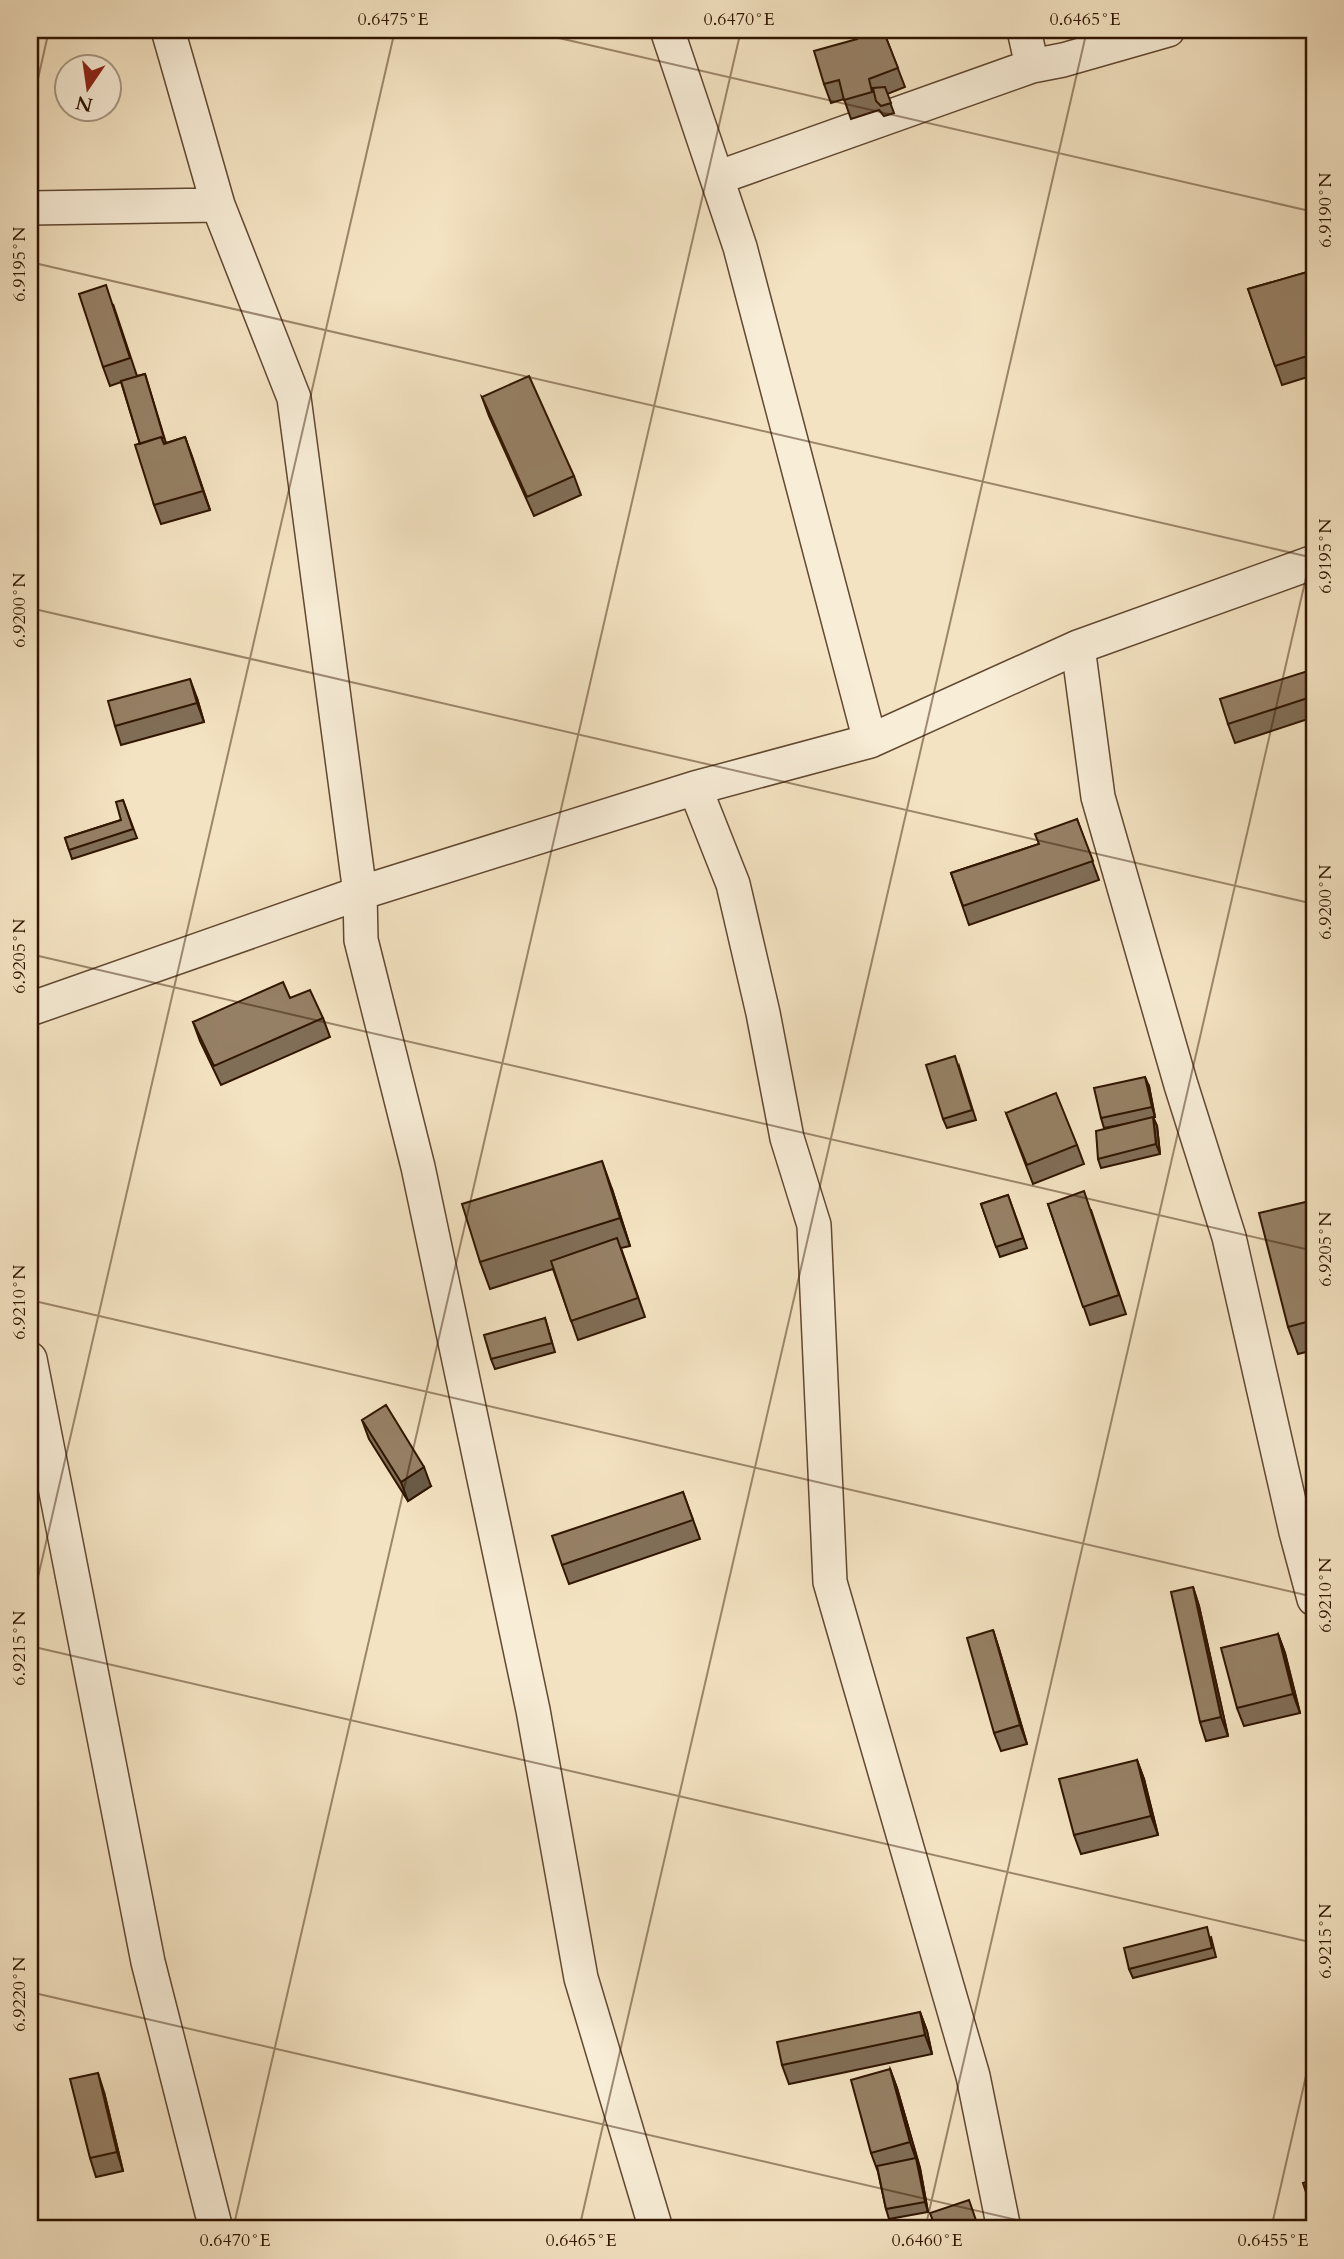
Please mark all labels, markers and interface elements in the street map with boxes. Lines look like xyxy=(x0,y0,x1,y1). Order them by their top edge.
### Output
text: 0.6475°E xyxy=(358,7,429,32)
text: 0.6470°E xyxy=(704,7,775,32)
text: 0.6465°E xyxy=(1050,7,1121,32)
north arrow xyxy=(52,52,122,122)
text: N xyxy=(73,89,95,118)
text: 6.9190°N xyxy=(1313,172,1338,248)
text: 6.9195°N xyxy=(7,226,32,302)
text: 6.9195°N xyxy=(1313,518,1338,594)
text: 6.9200°N xyxy=(7,572,32,648)
text: 6.9200°N xyxy=(1313,864,1338,940)
text: 6.9205°N xyxy=(7,918,32,994)
text: 6.9205°N xyxy=(1313,1211,1338,1287)
text: 6.9210°N xyxy=(7,1264,32,1340)
text: 6.9210°N xyxy=(1313,1557,1338,1633)
text: 6.9215°N xyxy=(7,1610,32,1686)
text: 6.9215°N xyxy=(1313,1903,1338,1979)
text: 6.9220°N xyxy=(7,1956,32,2032)
text: 0.6470°E xyxy=(200,2228,271,2253)
text: 0.6465°E xyxy=(546,2228,617,2253)
text: 0.6460°E xyxy=(892,2228,963,2253)
text: 0.6455°E xyxy=(1238,2228,1309,2253)

